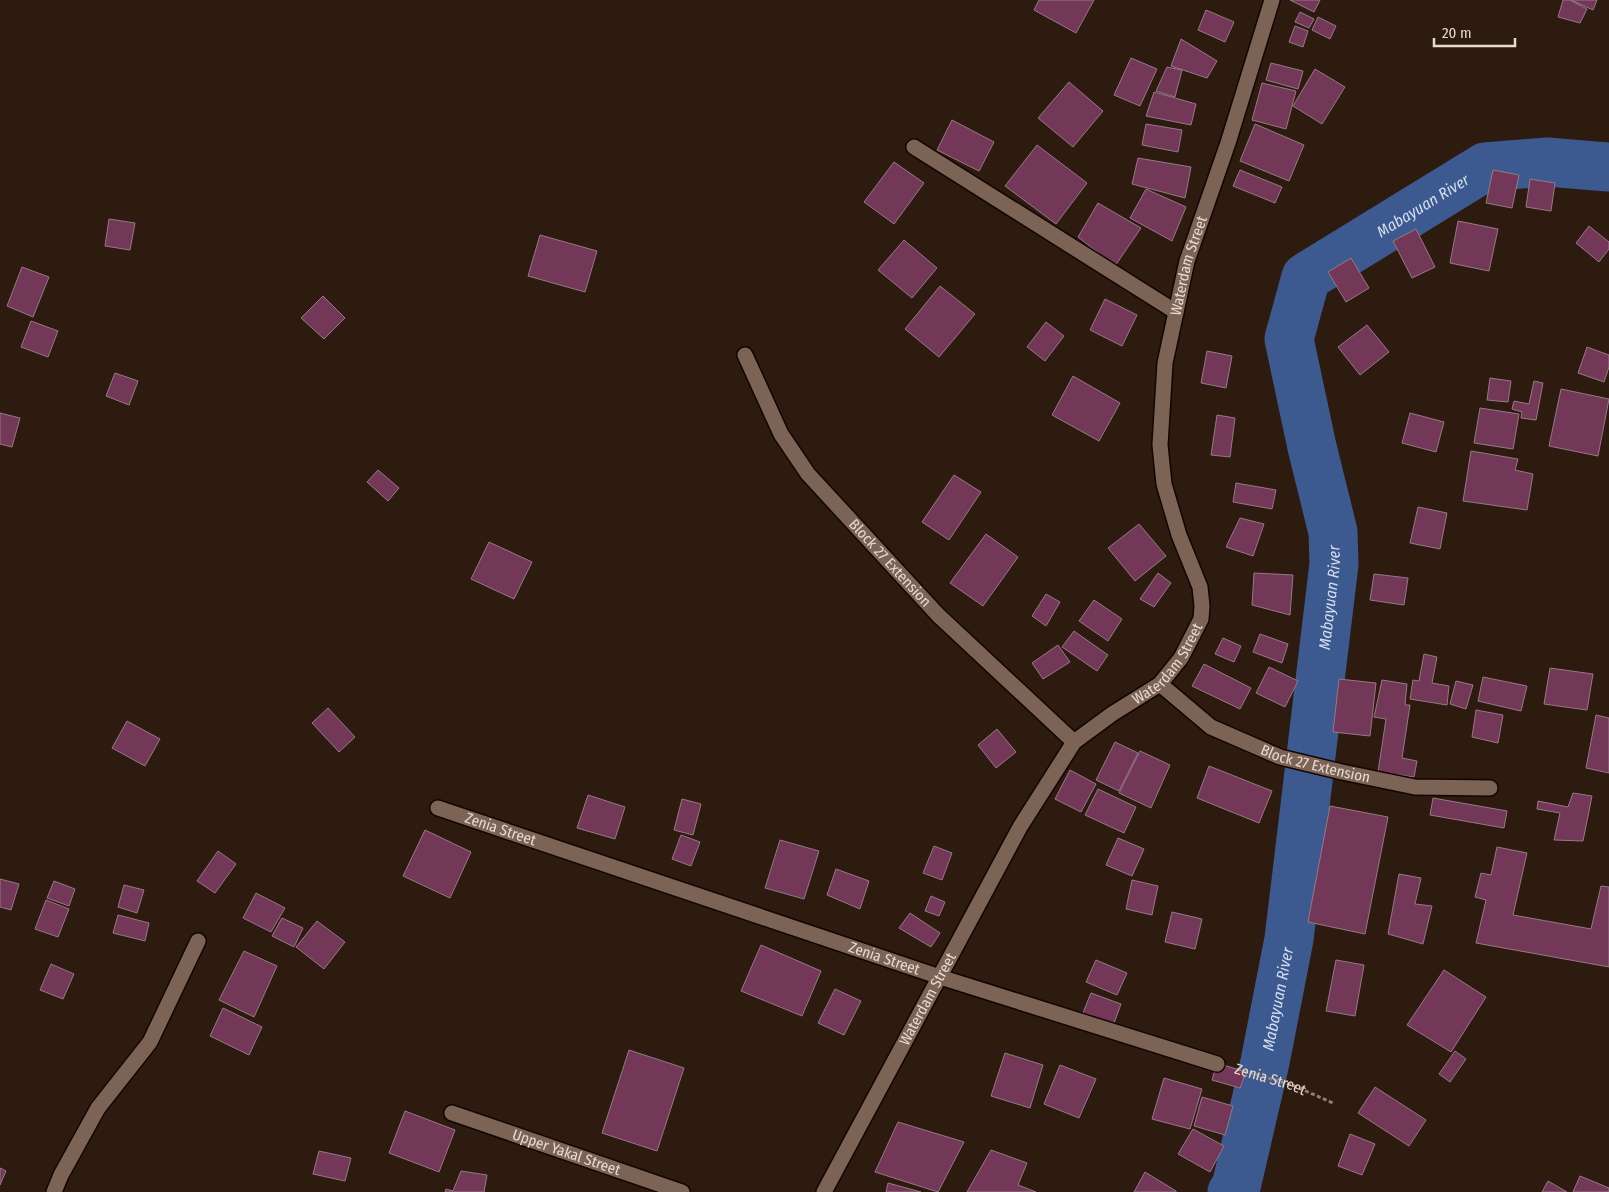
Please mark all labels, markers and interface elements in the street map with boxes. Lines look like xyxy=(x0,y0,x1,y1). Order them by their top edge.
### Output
scale bar xyxy=(1434,15,1515,47)
text: 20 m xyxy=(1442,24,1472,42)
water label: Mabayuan River xyxy=(1373,169,1473,241)
street label: Waterdam Street xyxy=(1167,213,1211,317)
street label: Block 27 Extension xyxy=(845,515,935,610)
water label: Mabayuan River xyxy=(1314,545,1344,651)
street label: Waterdam Street xyxy=(1129,620,1206,708)
street label: Block 27 Extension xyxy=(1258,741,1372,787)
street label: Zenia Street xyxy=(463,809,538,849)
street label: Zenia Street xyxy=(847,938,922,979)
water label: Mabayuan River xyxy=(1258,945,1297,1052)
street label: Waterdam Street xyxy=(895,950,960,1048)
street label: Zenia Street xyxy=(1233,1060,1309,1099)
street label: Upper Yakal Street xyxy=(510,1125,623,1179)

